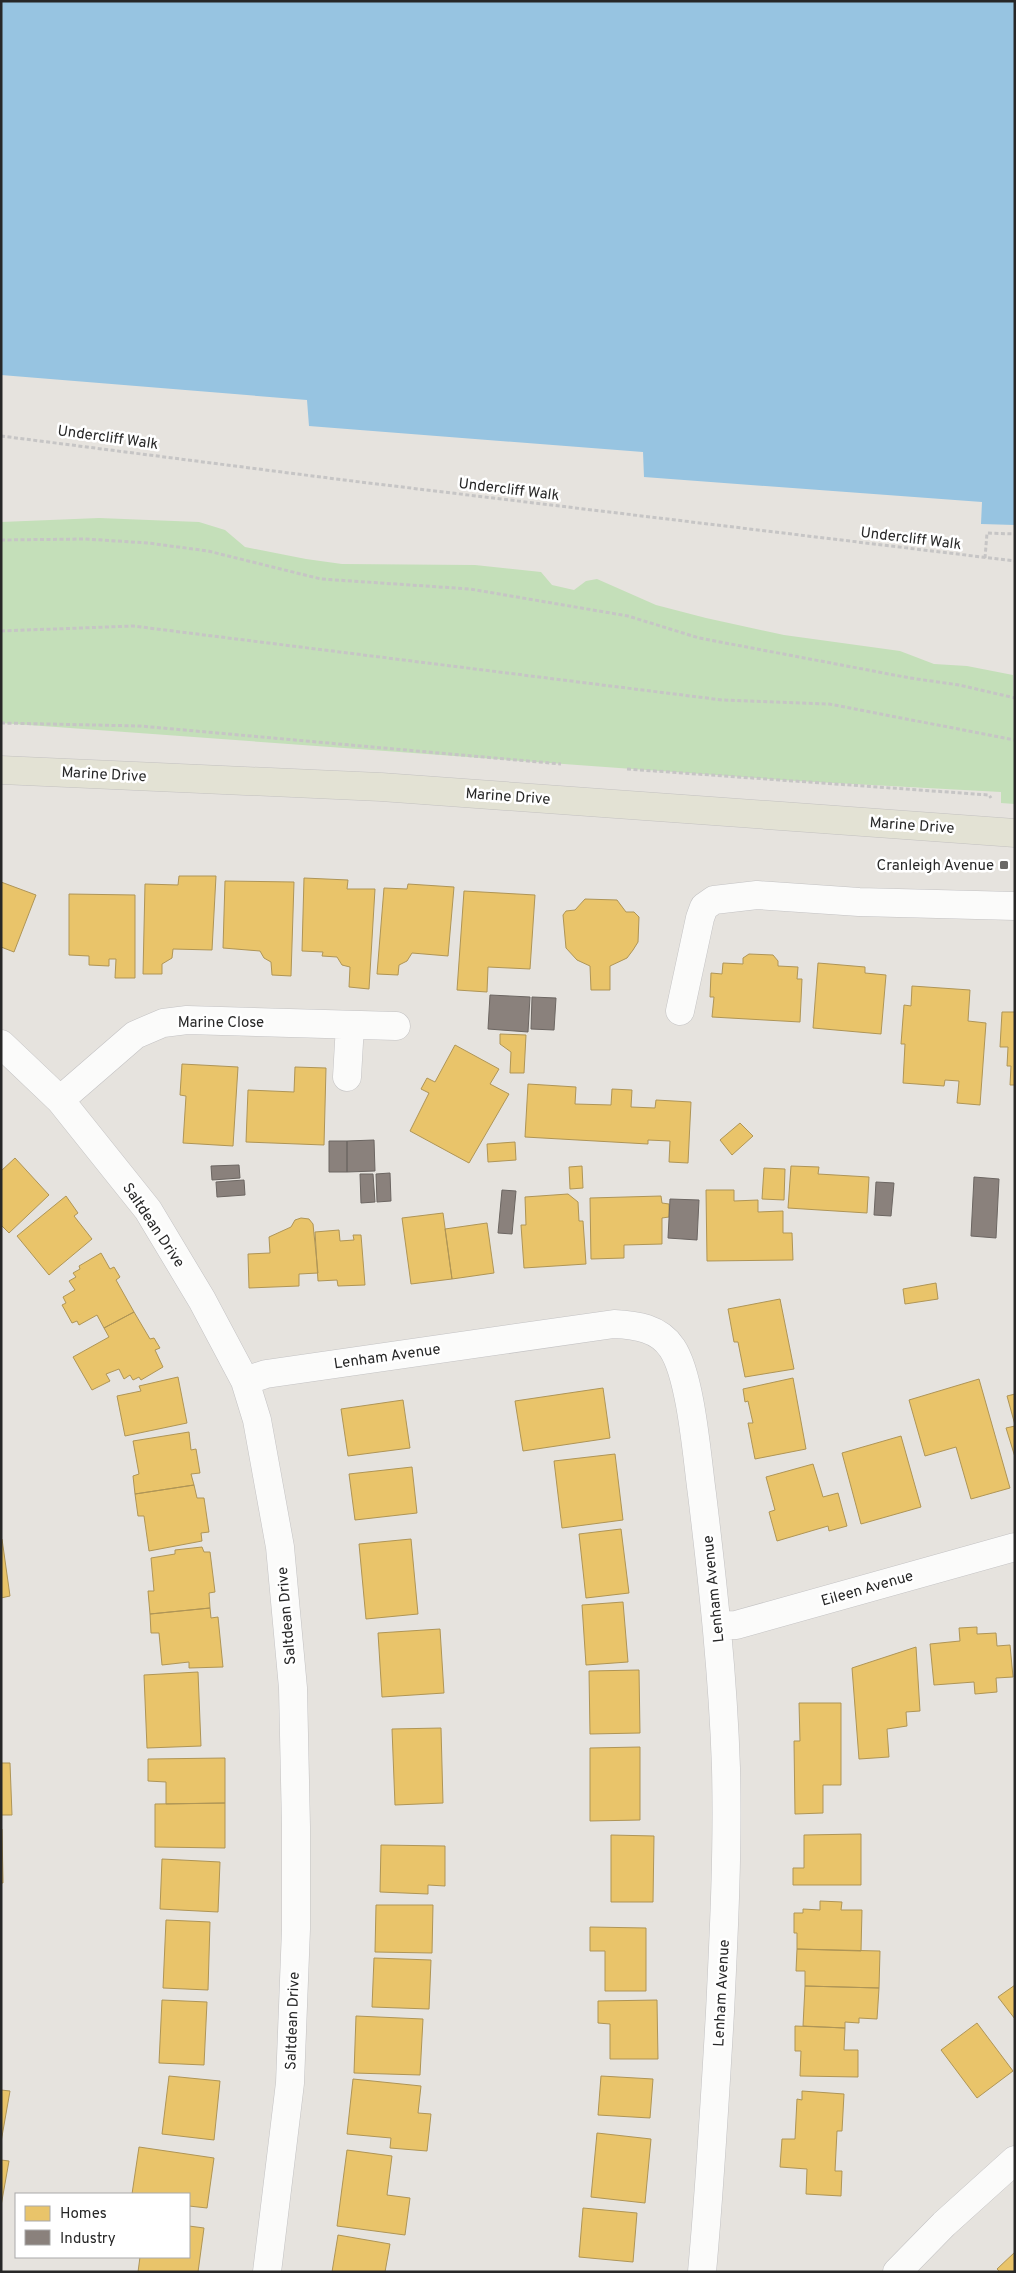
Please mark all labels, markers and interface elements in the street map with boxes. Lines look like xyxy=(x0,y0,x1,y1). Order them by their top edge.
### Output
street label: Undercliff Walk xyxy=(56,422,160,455)
street label: Undercliff Walk xyxy=(457,475,560,506)
street label: Undercliff Walk xyxy=(859,524,962,555)
street label: Marine Drive xyxy=(61,764,147,787)
street label: Marine Drive xyxy=(465,785,551,810)
street label: Marine Drive xyxy=(869,814,955,839)
place label: Cranleigh Avenue xyxy=(876,857,994,876)
marker: Cranleigh Avenue xyxy=(998,859,1010,871)
street label: Marine Close xyxy=(178,1014,264,1033)
street label: Saltdean Drive xyxy=(117,1180,188,1272)
street label: Lenham Avenue xyxy=(333,1341,442,1374)
street label: Lenham Avenue xyxy=(699,1534,730,1643)
street label: Saltdean Drive xyxy=(274,1566,301,1666)
street label: Eileen Avenue xyxy=(819,1567,916,1612)
street label: Lenham Avenue xyxy=(710,1939,735,2047)
street label: Saltdean Drive xyxy=(282,1972,305,2071)
legend xyxy=(15,2193,190,2258)
text: Homes xyxy=(60,2205,107,2224)
text: Industry xyxy=(60,2230,116,2249)

